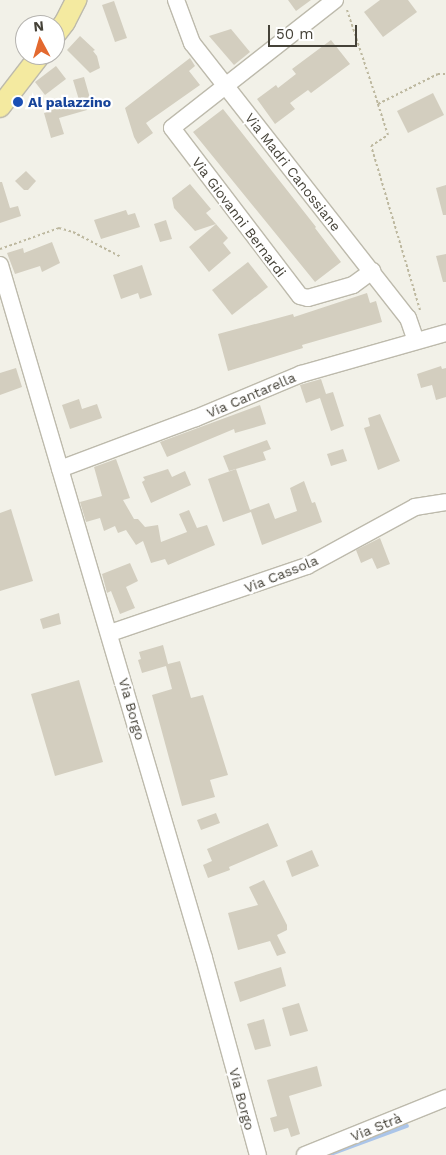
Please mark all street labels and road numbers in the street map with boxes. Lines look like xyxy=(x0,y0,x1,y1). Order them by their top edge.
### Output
street label: Via Madri Canossiane xyxy=(241,109,345,235)
street label: Via Giovanni Bernardi xyxy=(188,154,290,280)
street label: Via Cantarella xyxy=(204,369,298,421)
street label: Via Cassola xyxy=(242,552,320,596)
street label: Via Borgo xyxy=(115,676,149,742)
street label: Via Borgo xyxy=(226,1066,258,1132)
street label: Via Strà xyxy=(348,1109,404,1145)

